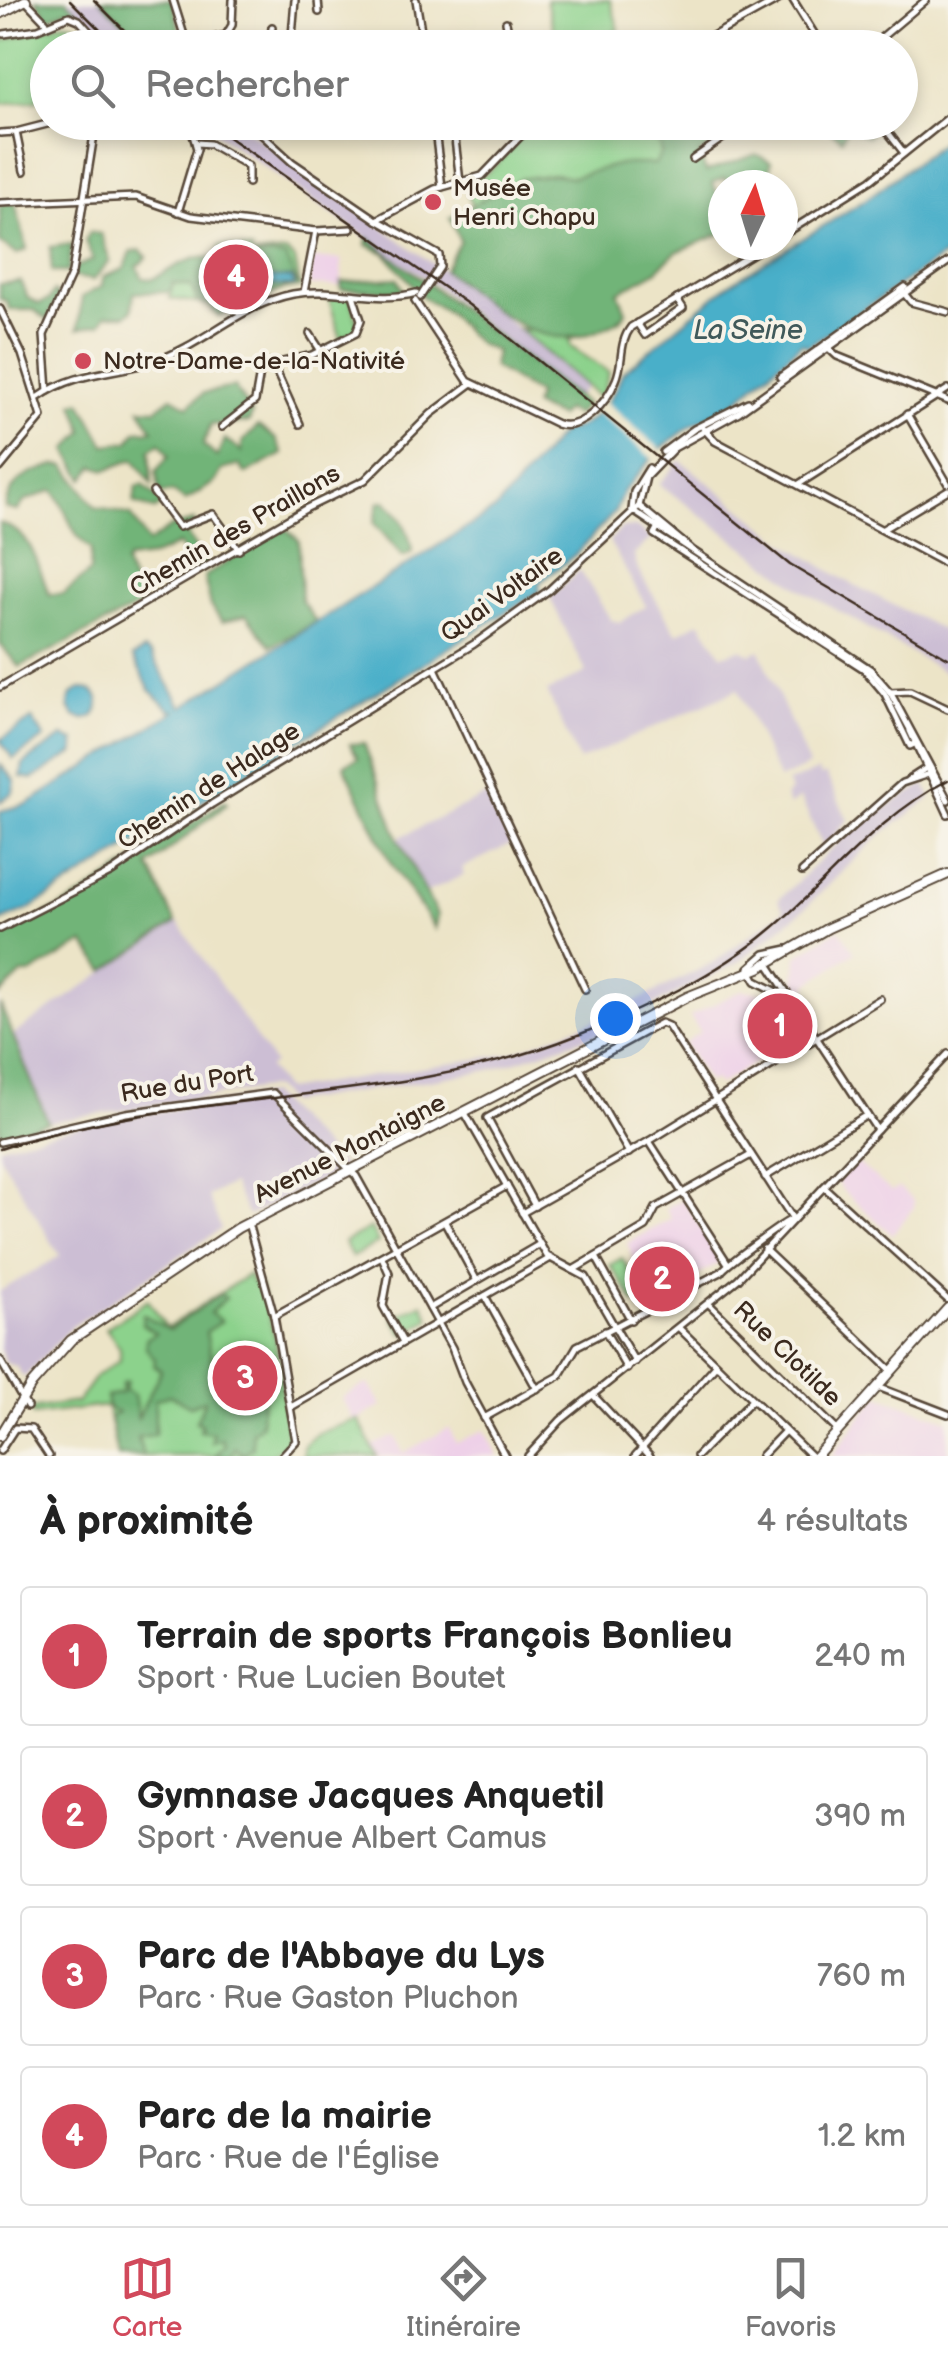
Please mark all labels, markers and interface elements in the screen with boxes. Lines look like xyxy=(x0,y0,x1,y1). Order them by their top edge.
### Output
search box xyxy=(30,30,918,140)
icon: search xyxy=(65,58,120,113)
text: Rechercher xyxy=(145,63,349,108)
north arrow xyxy=(708,170,798,260)
place label: Musée Henri Chapu xyxy=(453,173,596,233)
marker: Musée Henri Chapu xyxy=(422,191,444,213)
pin: 4 xyxy=(204,240,268,314)
water label: La Seine xyxy=(693,314,803,347)
place label: Notre-Dame-de-la-Nativité xyxy=(103,346,405,377)
marker: Notre-Dame-de-la-Nativité xyxy=(72,350,94,372)
street label: Chemin des Praillons xyxy=(124,458,346,604)
street label: Quai Voltaire xyxy=(435,540,569,650)
street label: Chemin de Halage xyxy=(112,715,306,856)
pin: 1 xyxy=(748,988,812,1064)
your location xyxy=(590,993,641,1044)
street label: Rue du Port xyxy=(118,1058,256,1110)
street label: Avenue Montaigne xyxy=(249,1087,451,1211)
pin: 2 xyxy=(630,1242,694,1316)
street label: Rue Clotilde xyxy=(726,1295,848,1413)
pin: 3 xyxy=(212,1340,278,1416)
text: À proximité xyxy=(40,1496,253,1547)
text: 4 résultats xyxy=(757,1502,908,1541)
text: Terrain de sports François Bonlieu xyxy=(137,1614,732,1659)
text: 1 xyxy=(68,1637,81,1676)
text: 240 m xyxy=(814,1637,906,1676)
text: Sport · Rue Lucien Boutet xyxy=(137,1659,506,1698)
text: Gymnase Jacques Anquetil xyxy=(137,1774,604,1819)
text: 2 xyxy=(65,1797,84,1836)
text: 390 m xyxy=(814,1797,906,1836)
text: Sport · Avenue Albert Camus xyxy=(137,1819,547,1858)
text: Parc de l'Abbaye du Lys xyxy=(137,1934,545,1979)
text: 3 xyxy=(65,1957,84,1996)
text: 760 m xyxy=(817,1957,906,1996)
text: Parc · Rue Gaston Pluchon xyxy=(137,1979,519,2018)
text: Parc de la mairie xyxy=(137,2094,432,2139)
text: 4 xyxy=(65,2117,84,2156)
text: 1.2 km xyxy=(818,2117,906,2156)
text: Parc · Rue de l'Église xyxy=(137,2139,440,2178)
tab: Carte xyxy=(112,2251,182,2344)
tab: Itinéraire xyxy=(406,2251,521,2344)
tab: Favoris xyxy=(745,2251,836,2344)

